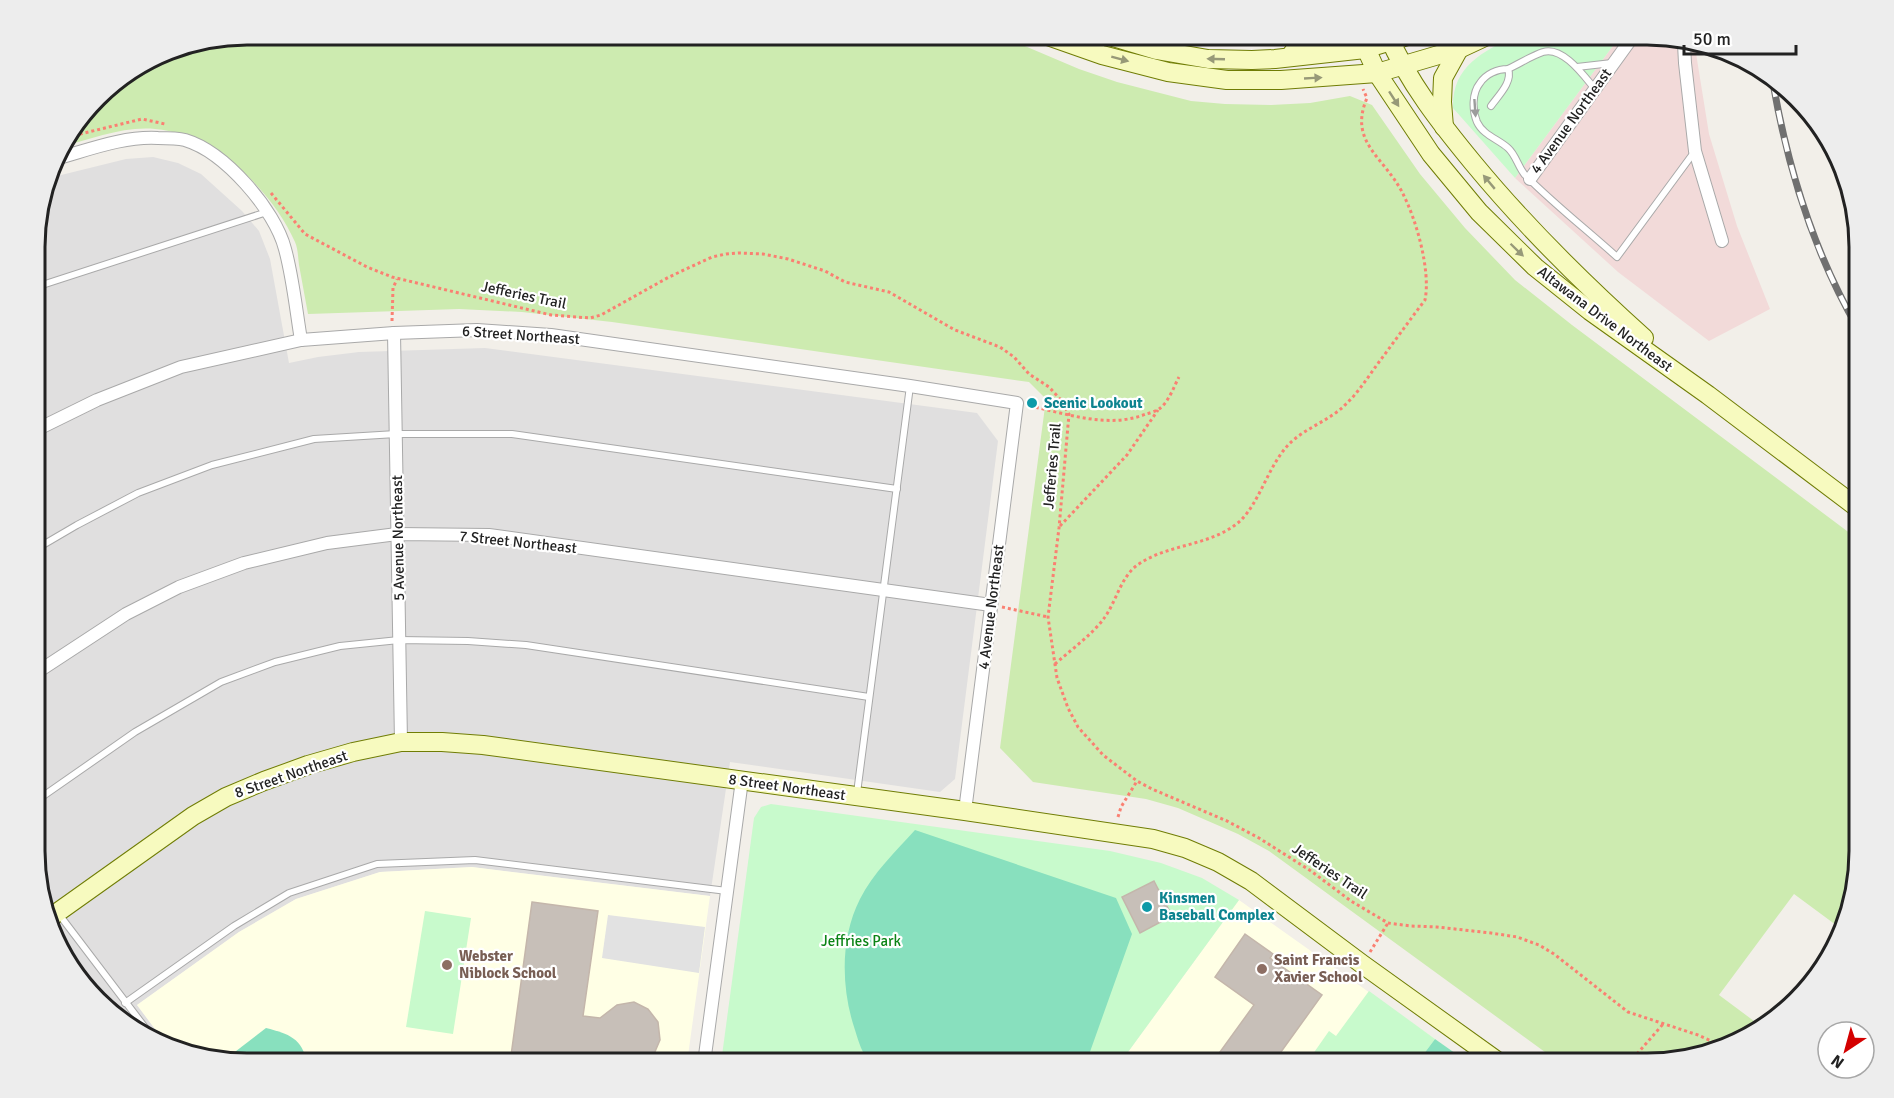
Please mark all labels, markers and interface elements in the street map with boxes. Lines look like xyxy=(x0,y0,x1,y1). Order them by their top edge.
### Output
scale bar xyxy=(1684,18,1796,56)
text: 50 m xyxy=(1693,28,1731,50)
one-way arrow xyxy=(1207,54,1226,63)
one-way arrow xyxy=(1111,55,1130,65)
street label: 4 Avenue Northeast xyxy=(1527,65,1615,177)
one-way arrow xyxy=(1304,74,1323,83)
one-way arrow xyxy=(1389,91,1400,108)
one-way arrow xyxy=(1470,98,1480,117)
one-way arrow xyxy=(1482,174,1495,190)
one-way arrow xyxy=(1510,242,1524,256)
street label: Altawana Drive Northeast xyxy=(1534,262,1676,376)
street label: Jefferies Trail xyxy=(480,277,568,313)
street label: 6 Street Northeast xyxy=(462,322,580,348)
place label: Scenic Lookout xyxy=(1044,394,1143,412)
marker: Scenic Lookout xyxy=(1025,396,1039,410)
street label: Jefferies Trail xyxy=(1039,422,1065,510)
street label: 5 Avenue Northeast xyxy=(388,475,408,601)
street label: 7 Street Northeast xyxy=(458,527,578,557)
street label: 4 Avenue Northeast xyxy=(974,543,1008,671)
street label: 8 Street Northeast xyxy=(232,746,350,802)
street label: 8 Street Northeast xyxy=(727,770,847,804)
street label: Jefferies Trail xyxy=(1289,839,1371,903)
place label: Kinsmen Baseball Complex xyxy=(1159,889,1275,924)
marker: Kinsmen Baseball Complex xyxy=(1140,900,1154,914)
park label: Jeffries Park xyxy=(821,932,902,950)
place label: Webster Niblock School xyxy=(459,947,557,982)
place label: Saint Francis Xavier School xyxy=(1274,951,1363,986)
marker: Webster Niblock School xyxy=(440,958,454,972)
marker: Saint Francis Xavier School xyxy=(1255,962,1269,976)
north arrow xyxy=(1816,1020,1876,1080)
text: N xyxy=(1827,1050,1848,1073)

